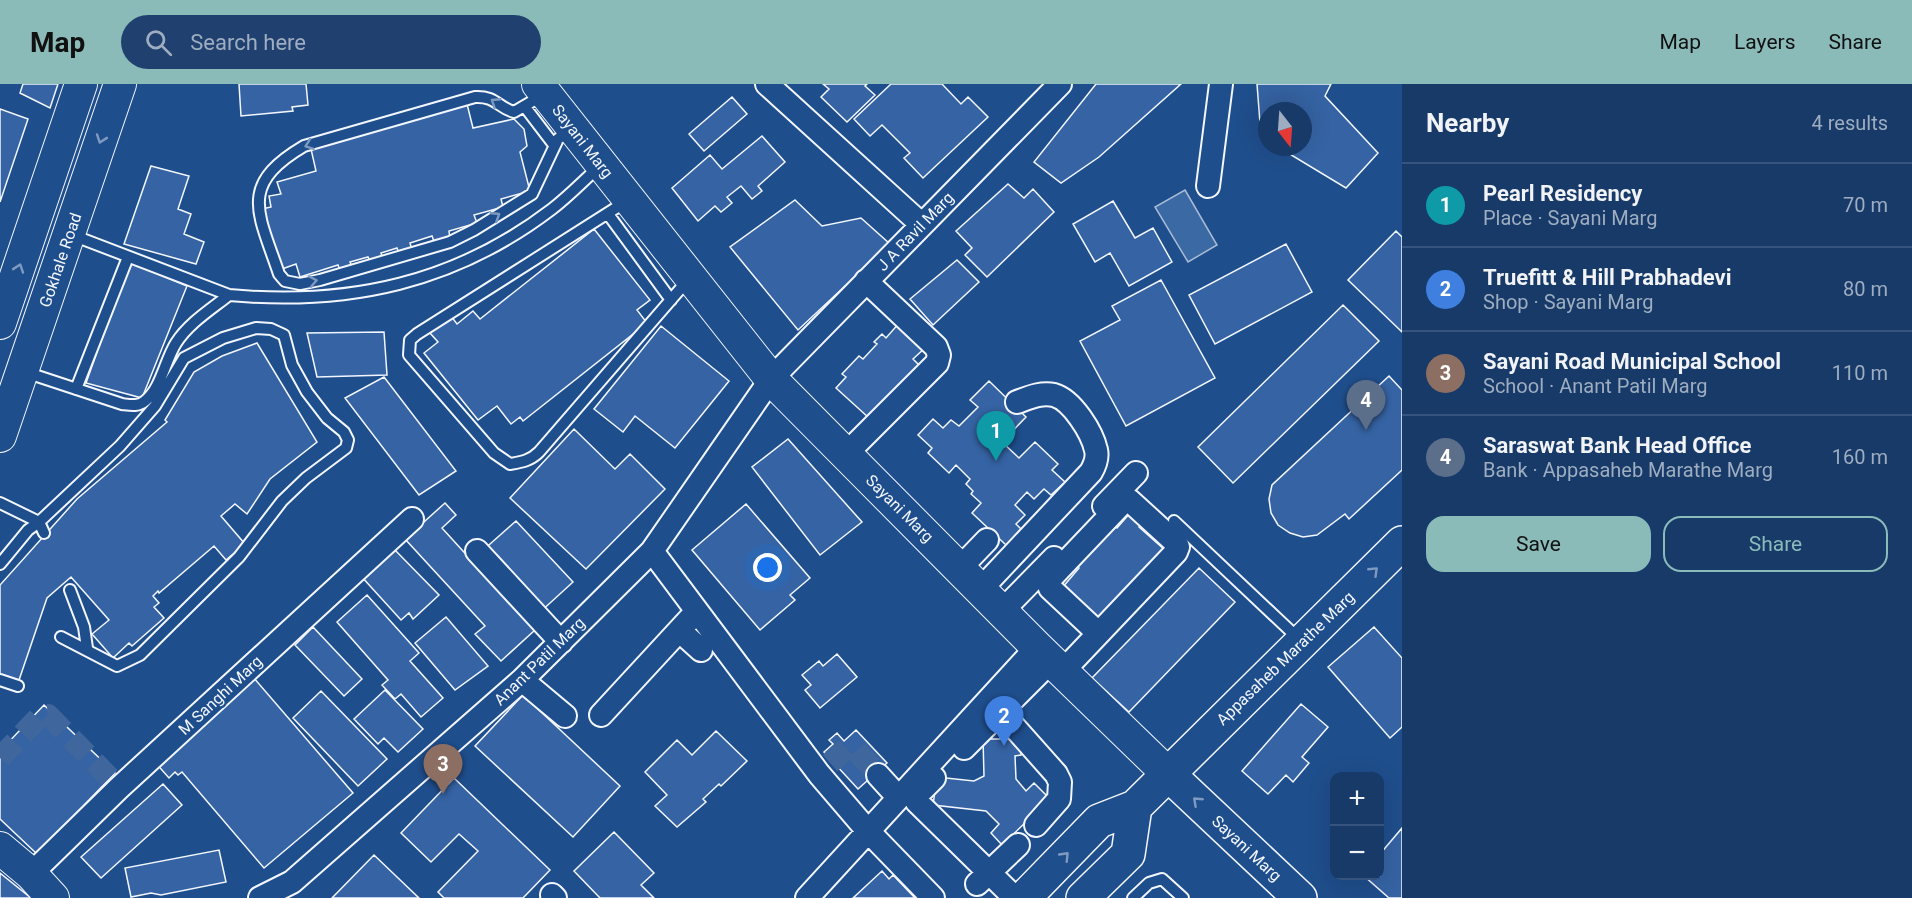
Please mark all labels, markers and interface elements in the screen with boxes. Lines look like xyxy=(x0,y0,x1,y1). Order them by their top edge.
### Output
search box xyxy=(121,15,541,69)
text: Map xyxy=(30,26,85,59)
icon: search xyxy=(142,26,175,59)
text: Search here xyxy=(190,30,306,55)
text: Map xyxy=(1659,30,1701,54)
text: Layers xyxy=(1734,30,1795,54)
text: Share xyxy=(1828,30,1882,54)
one-way arrow xyxy=(491,98,502,109)
street label: Sayani Marg xyxy=(548,101,617,182)
north arrow xyxy=(1258,102,1312,156)
text: Nearby xyxy=(1426,108,1509,138)
text: 4 results xyxy=(1812,111,1888,135)
one-way arrow xyxy=(96,133,109,144)
one-way arrow xyxy=(305,138,316,150)
text: Pearl Residency xyxy=(1483,181,1642,206)
street label: J A Ravil Marg xyxy=(873,188,958,275)
text: 1 xyxy=(1440,193,1451,217)
text: 70 m xyxy=(1843,193,1888,217)
text: Place · Sayani Marg xyxy=(1483,206,1657,230)
street label: Gokhale Road xyxy=(35,210,86,310)
one-way arrow xyxy=(490,212,500,224)
one-way arrow xyxy=(11,263,24,274)
text: Truefitt & Hill Prabhadevi xyxy=(1483,265,1732,290)
one-way arrow xyxy=(308,275,318,288)
text: 2 xyxy=(1440,277,1451,301)
text: 80 m xyxy=(1843,277,1888,301)
text: Shop · Sayani Marg xyxy=(1483,290,1654,314)
text: Sayani Road Municipal School xyxy=(1483,349,1781,374)
text: 3 xyxy=(1440,361,1451,385)
text: 110 m xyxy=(1832,361,1888,385)
text: School · Anant Patil Marg xyxy=(1483,374,1707,398)
pin: 4 xyxy=(1346,380,1386,430)
pin: 1 xyxy=(976,412,1016,461)
text: Saraswat Bank Head Office xyxy=(1483,433,1751,458)
text: 4 xyxy=(1440,445,1451,469)
text: 160 m xyxy=(1832,445,1888,469)
text: Bank · Appasaheb Marathe Marg xyxy=(1483,458,1773,482)
street label: Sayani Marg xyxy=(862,471,937,546)
button: Save xyxy=(1426,516,1651,572)
button: Share xyxy=(1663,516,1888,572)
your location xyxy=(753,553,782,582)
one-way arrow xyxy=(1366,567,1377,578)
street label: Appasaheb Marathe Marg xyxy=(1212,588,1358,729)
street label: Anant Patil Marg xyxy=(490,613,589,709)
street label: M Sanghi Marg xyxy=(175,652,266,739)
pin: 2 xyxy=(984,696,1024,746)
pin: 3 xyxy=(424,744,462,794)
map controls xyxy=(1330,772,1384,880)
button: + xyxy=(1330,772,1384,826)
one-way arrow xyxy=(1193,797,1204,808)
street label: Sayani Marg xyxy=(1208,811,1285,885)
button: − xyxy=(1330,826,1384,880)
one-way arrow xyxy=(1057,853,1068,864)

